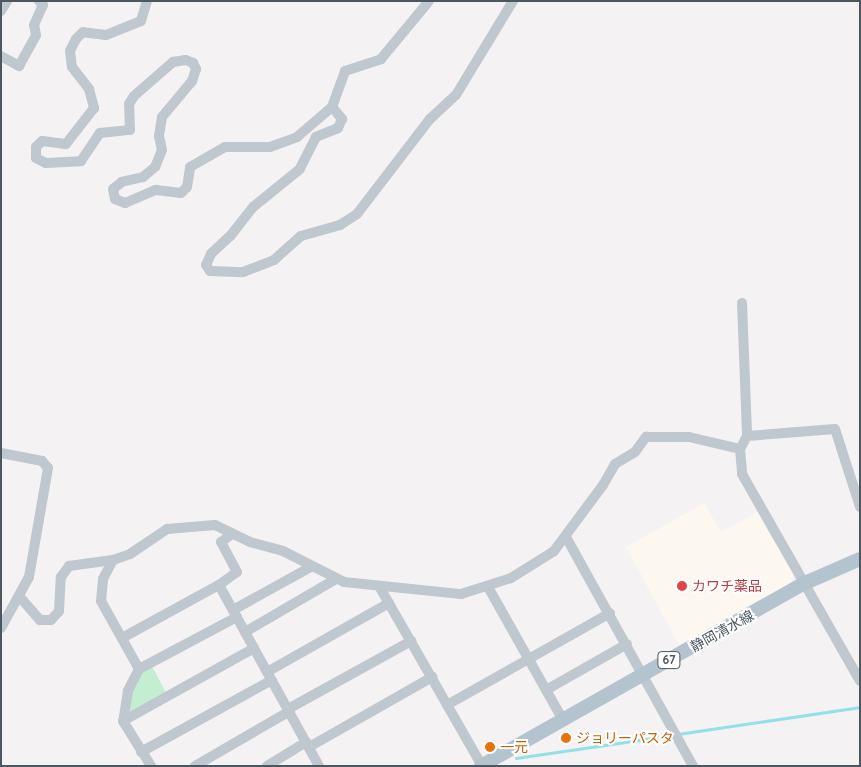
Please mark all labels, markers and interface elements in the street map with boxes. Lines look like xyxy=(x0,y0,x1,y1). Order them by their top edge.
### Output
place label: カワチ薬品 xyxy=(692,578,762,594)
marker: カワチ薬品 xyxy=(676,580,688,592)
street label: 静岡清水線 xyxy=(687,607,757,655)
road number: 67 xyxy=(656,650,682,670)
place label: ジョリーパスタ xyxy=(576,730,674,746)
marker: ジョリーパスタ xyxy=(560,732,572,744)
place label: 一元 xyxy=(500,739,528,755)
marker: 一元 xyxy=(484,741,496,753)

